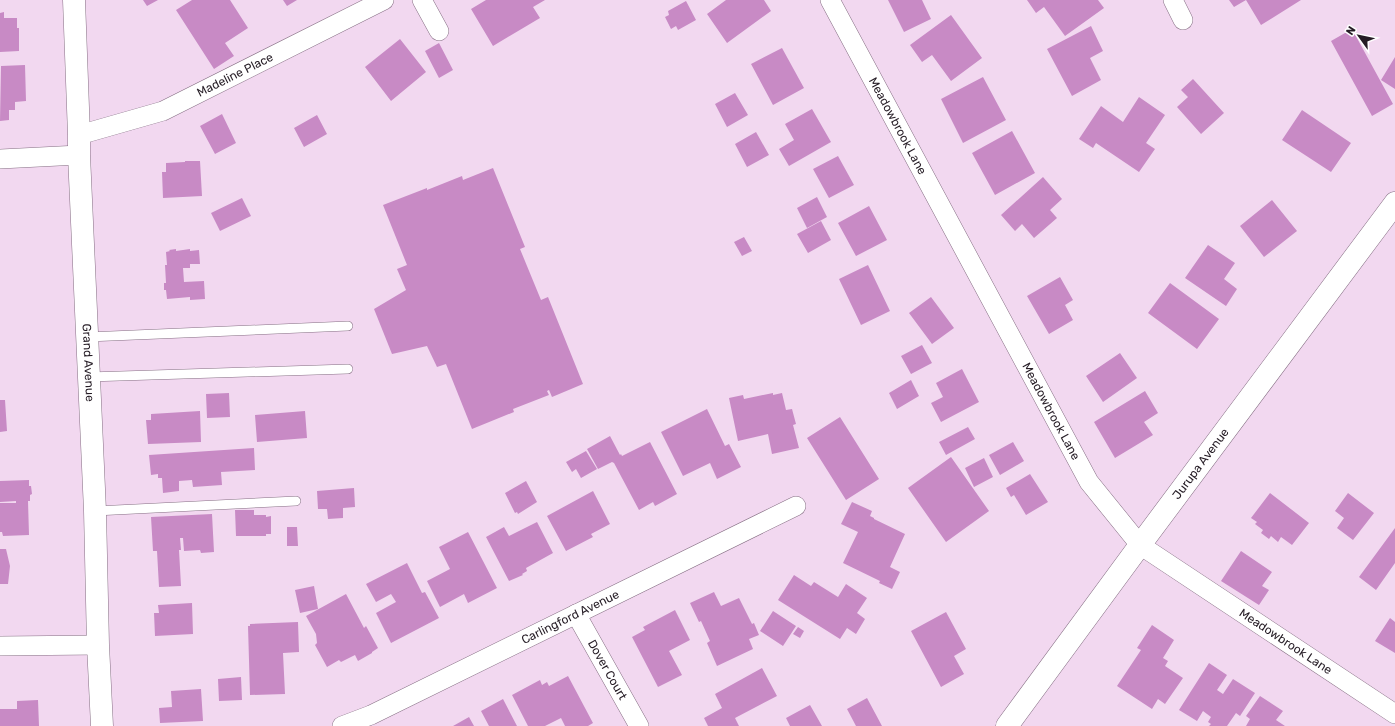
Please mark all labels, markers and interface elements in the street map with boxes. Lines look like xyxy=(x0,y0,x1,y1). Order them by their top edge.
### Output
north arrow xyxy=(1339,16,1379,56)
text: N xyxy=(1343,24,1359,38)
street label: Madeline Place xyxy=(195,50,276,100)
street label: Meadowbrook Lane xyxy=(866,75,930,177)
street label: Grand Avenue xyxy=(80,323,97,402)
street label: Meadowbrook Lane xyxy=(1019,360,1083,463)
street label: Jurupa Avenue xyxy=(1170,425,1232,502)
street label: Carlingford Avenue xyxy=(519,587,622,647)
street label: Meadowbrook Lane xyxy=(1237,606,1335,677)
street label: Dover Court xyxy=(585,637,630,703)

